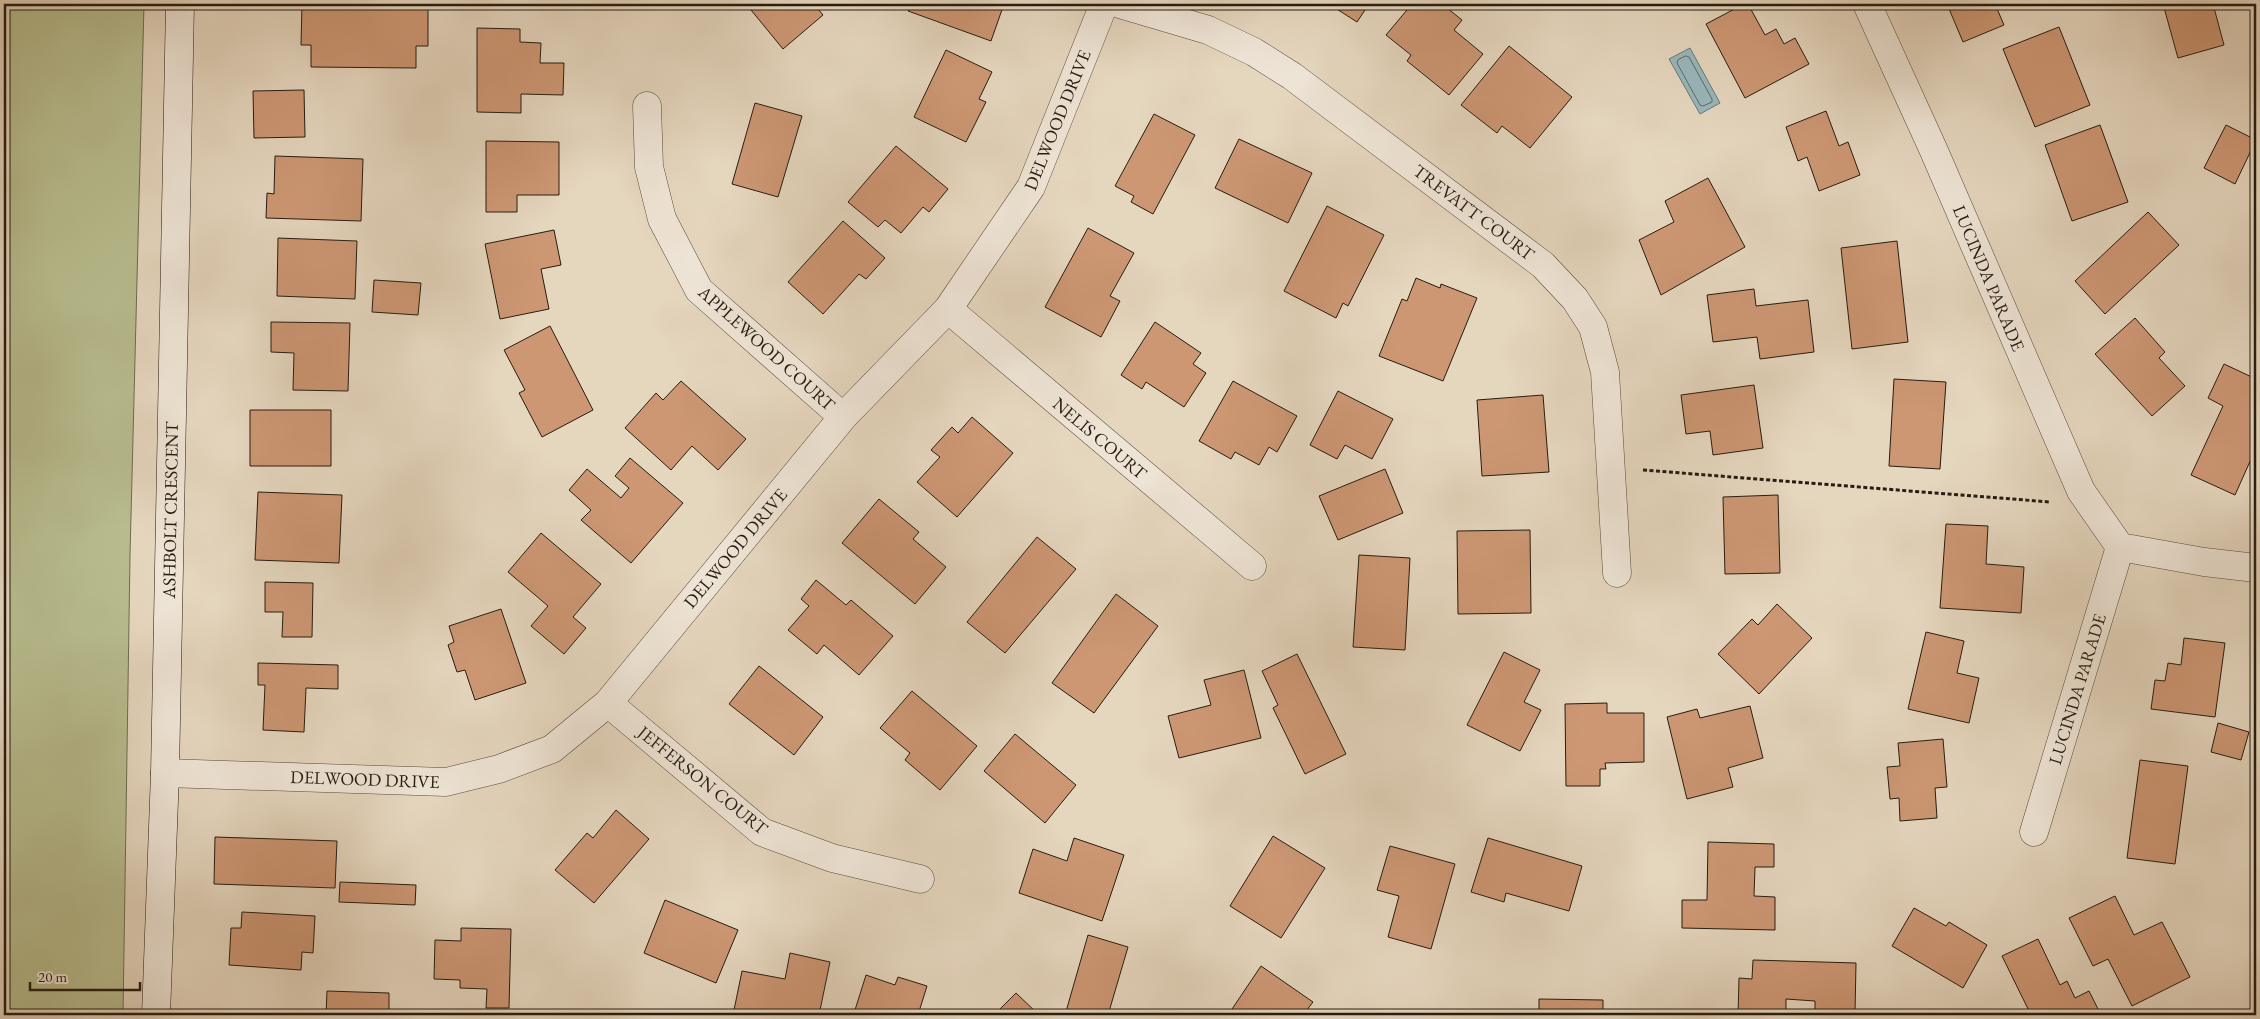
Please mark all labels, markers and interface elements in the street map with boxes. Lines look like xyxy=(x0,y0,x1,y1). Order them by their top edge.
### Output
street label: DELWOOD DRIVE xyxy=(1018,46,1096,194)
street label: TREVATT COURT xyxy=(1409,159,1540,266)
street label: LUCINDA PARADE xyxy=(1948,201,2030,355)
street label: APPLEWOOD COURT xyxy=(693,280,841,416)
street label: NELIS COURT xyxy=(1048,392,1153,485)
street label: ASHBOLT CRESCENT xyxy=(157,420,183,600)
street label: DELWOOD DRIVE xyxy=(678,483,792,613)
street label: LUCINDA PARADE xyxy=(2043,611,2111,767)
street label: JEFFERSON COURT xyxy=(632,719,773,840)
street label: DELWOOD DRIVE xyxy=(290,765,440,793)
scale bar xyxy=(30,959,140,991)
text: 20 m xyxy=(38,967,67,986)

